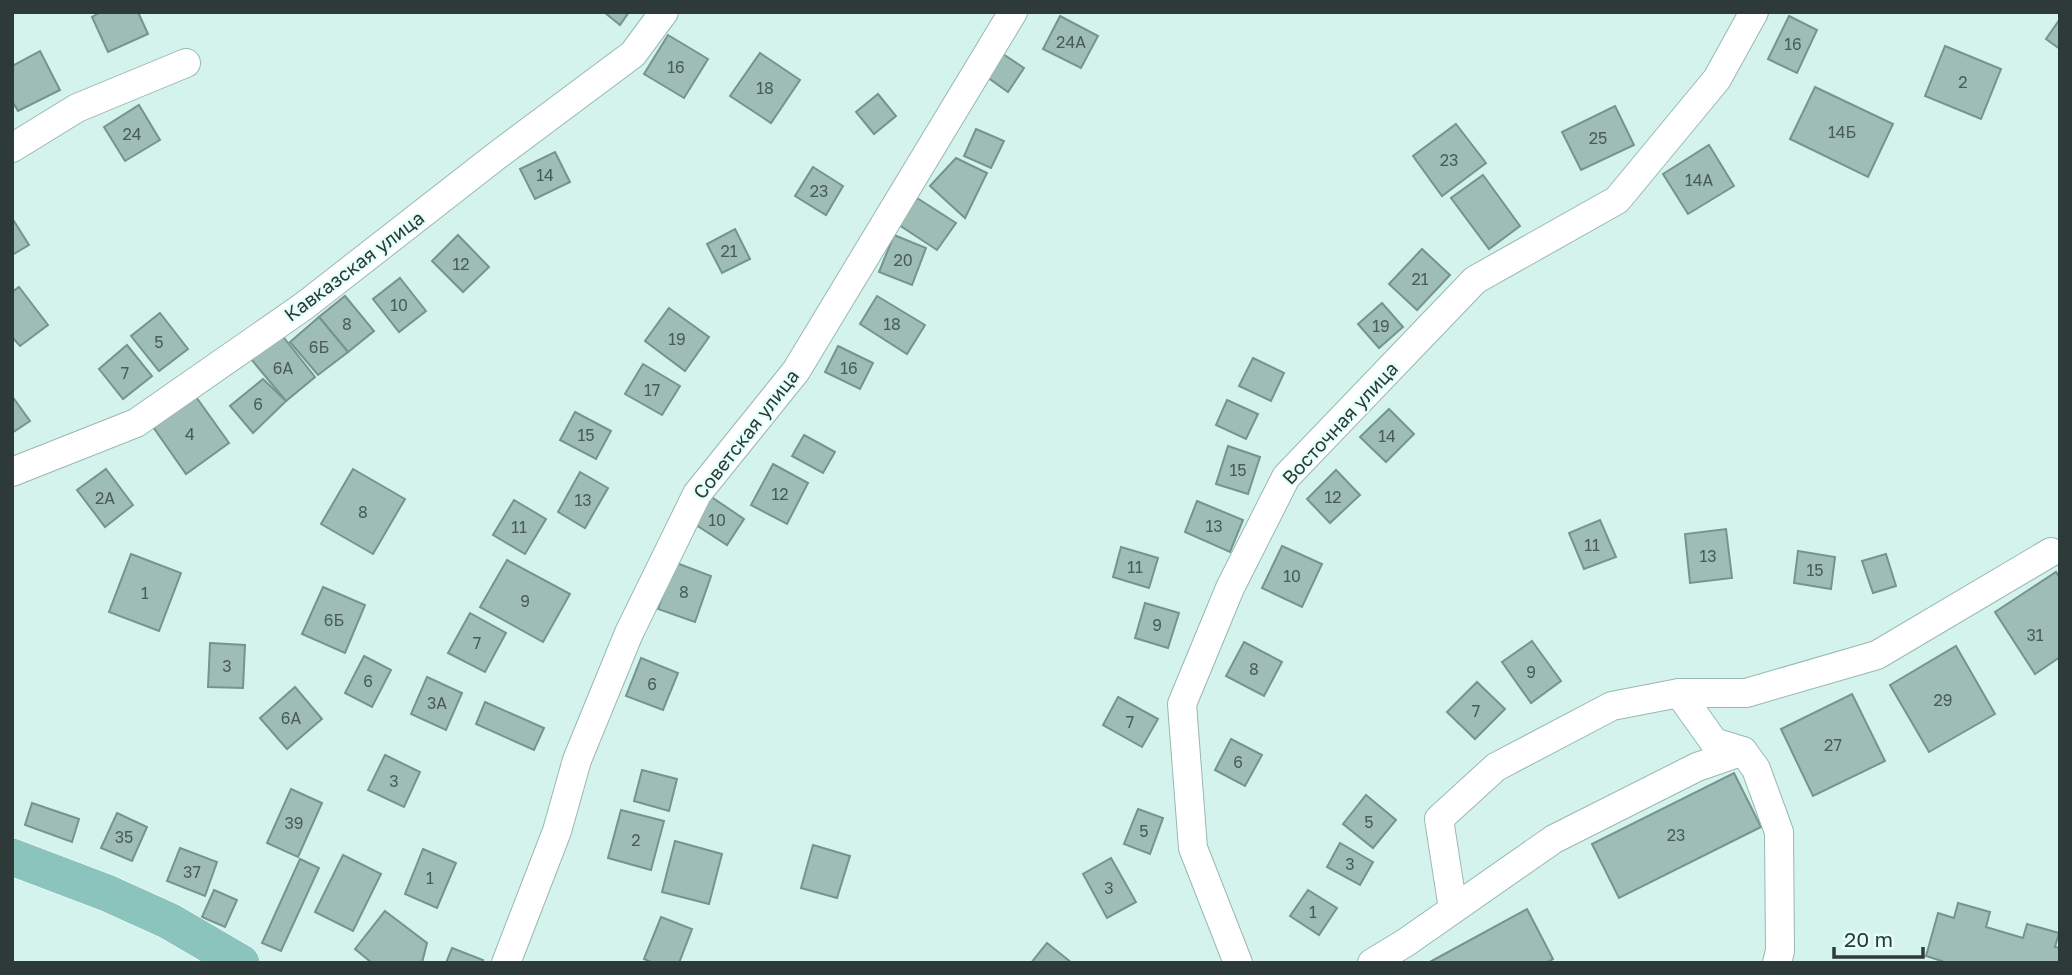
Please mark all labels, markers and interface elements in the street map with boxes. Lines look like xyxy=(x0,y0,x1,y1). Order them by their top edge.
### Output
house number: 24А xyxy=(1056,32,1086,52)
house number: 16 xyxy=(1784,34,1802,54)
house number: 16 xyxy=(667,57,685,77)
house number: 2 xyxy=(1958,72,1968,92)
house number: 18 xyxy=(756,78,774,98)
house number: 14Б xyxy=(1828,122,1856,142)
house number: 24 xyxy=(122,124,142,144)
house number: 25 xyxy=(1589,128,1607,148)
house number: 23 xyxy=(1440,150,1458,170)
house number: 14 xyxy=(536,165,554,185)
house number: 14А xyxy=(1685,170,1713,190)
house number: 23 xyxy=(810,181,828,201)
street label: Кавказская улица xyxy=(279,206,428,326)
house number: 21 xyxy=(720,241,738,261)
house number: 20 xyxy=(893,250,913,270)
house number: 12 xyxy=(452,254,470,274)
house number: 21 xyxy=(1411,269,1429,289)
house number: 10 xyxy=(390,295,408,315)
house number: 8 xyxy=(342,314,352,334)
house number: 18 xyxy=(883,314,901,334)
house number: 19 xyxy=(1372,316,1390,336)
house number: 19 xyxy=(668,329,686,349)
house number: 5 xyxy=(154,332,164,352)
house number: 6Б xyxy=(309,337,329,357)
street label: Восточная улица xyxy=(1277,357,1402,489)
house number: 6А xyxy=(273,358,293,378)
house number: 16 xyxy=(840,358,858,378)
house number: 7 xyxy=(121,363,129,383)
street label: Советская улица xyxy=(688,364,803,503)
house number: 17 xyxy=(644,380,660,400)
house number: 6 xyxy=(253,394,263,414)
house number: 4 xyxy=(185,424,195,444)
house number: 15 xyxy=(577,425,595,445)
house number: 14 xyxy=(1378,426,1396,446)
house number: 15 xyxy=(1229,460,1247,480)
house number: 12 xyxy=(771,484,789,504)
house number: 12 xyxy=(1324,487,1342,507)
house number: 2А xyxy=(95,488,115,508)
house number: 13 xyxy=(574,490,592,510)
house number: 8 xyxy=(358,502,368,522)
house number: 10 xyxy=(708,510,726,530)
house number: 13 xyxy=(1205,516,1223,536)
house number: 11 xyxy=(511,517,527,537)
house number: 11 xyxy=(1584,535,1600,555)
house number: 13 xyxy=(1699,546,1717,566)
house number: 11 xyxy=(1127,557,1143,577)
house number: 15 xyxy=(1806,560,1824,580)
house number: 10 xyxy=(1283,566,1301,586)
house number: 8 xyxy=(679,582,689,602)
house number: 1 xyxy=(141,583,149,603)
house number: 9 xyxy=(520,591,530,611)
house number: 6Б xyxy=(324,610,344,630)
house number: 9 xyxy=(1152,615,1162,635)
house number: 31 xyxy=(2026,625,2044,645)
house number: 7 xyxy=(473,633,481,653)
house number: 3 xyxy=(222,656,232,676)
house number: 8 xyxy=(1249,659,1259,679)
house number: 9 xyxy=(1526,662,1536,682)
house number: 6 xyxy=(363,671,373,691)
house number: 6 xyxy=(647,674,657,694)
house number: 29 xyxy=(1934,690,1952,710)
house number: 3А xyxy=(427,693,447,713)
house number: 7 xyxy=(1472,701,1480,721)
house number: 6А xyxy=(281,708,301,728)
house number: 7 xyxy=(1126,712,1134,732)
house number: 27 xyxy=(1824,735,1842,755)
house number: 6 xyxy=(1233,752,1243,772)
house number: 3 xyxy=(389,771,399,791)
house number: 5 xyxy=(1364,812,1374,832)
house number: 39 xyxy=(284,813,304,833)
house number: 5 xyxy=(1139,821,1149,841)
house number: 23 xyxy=(1667,825,1685,845)
house number: 35 xyxy=(115,827,133,847)
house number: 2 xyxy=(631,830,641,850)
house number: 3 xyxy=(1345,854,1355,874)
house number: 37 xyxy=(183,862,201,882)
house number: 1 xyxy=(426,868,434,888)
house number: 3 xyxy=(1104,878,1114,898)
house number: 1 xyxy=(1309,902,1317,922)
scale bar xyxy=(1834,916,1923,960)
text: 20 m xyxy=(1844,926,1893,952)

